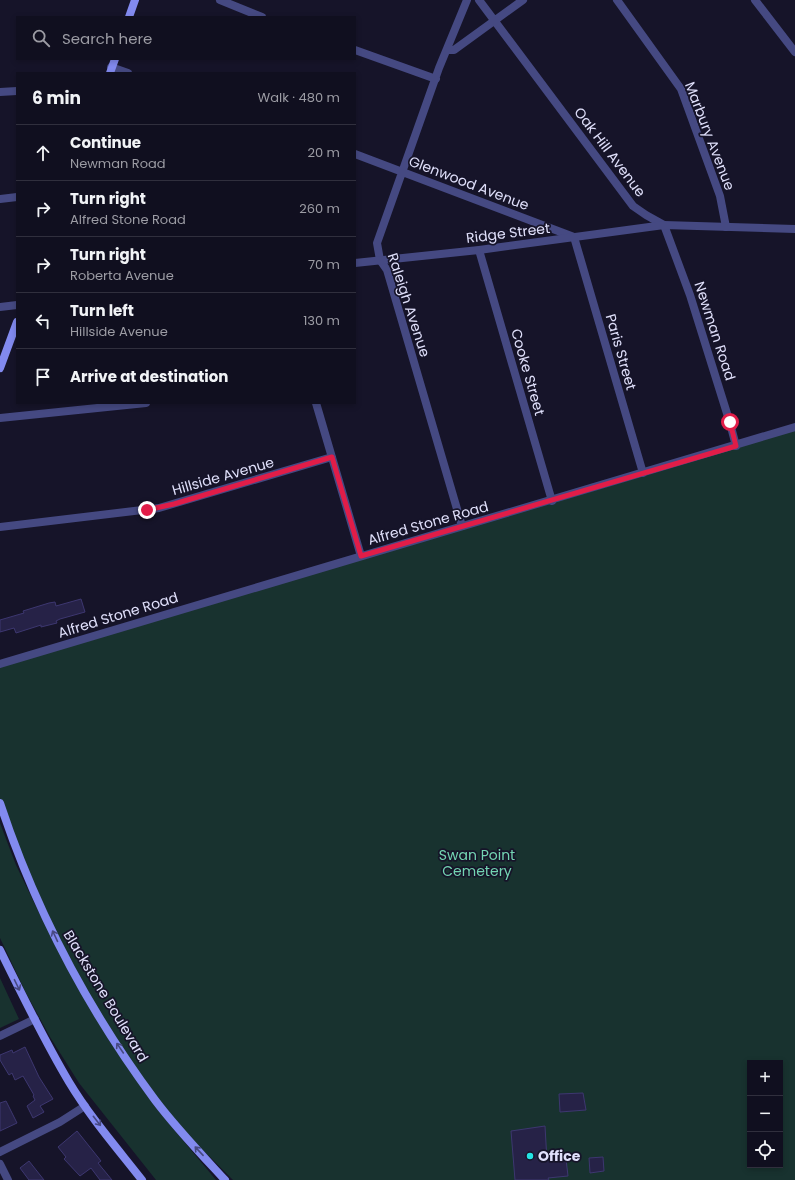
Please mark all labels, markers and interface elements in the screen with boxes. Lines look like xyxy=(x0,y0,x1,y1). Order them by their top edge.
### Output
search box xyxy=(16,16,356,60)
icon: search xyxy=(30,27,52,49)
text: Search here xyxy=(62,28,152,49)
street label: Marbury Avenue xyxy=(680,79,740,193)
text: 6 min xyxy=(32,86,81,110)
text: Walk · 480 m xyxy=(258,88,340,107)
street label: Oak Hill Avenue xyxy=(570,103,651,201)
text: Continue xyxy=(70,132,141,153)
icon: ahead xyxy=(32,142,54,164)
text: 20 m xyxy=(307,143,340,162)
street label: Glenwood Avenue xyxy=(406,151,532,215)
text: Newman Road xyxy=(70,154,166,173)
text: Turn right xyxy=(70,188,146,209)
icon: right xyxy=(32,198,54,220)
text: 260 m xyxy=(299,199,340,218)
text: Alfred Stone Road xyxy=(70,210,186,229)
street label: Ridge Street xyxy=(465,218,551,248)
text: Turn right xyxy=(70,244,146,265)
street label: Raleigh Avenue xyxy=(383,250,435,360)
icon: right xyxy=(32,254,54,276)
text: 70 m xyxy=(308,255,340,274)
text: Roberta Avenue xyxy=(70,266,174,285)
street label: Newman Road xyxy=(690,279,740,383)
text: Turn left xyxy=(70,300,134,321)
icon: left xyxy=(32,310,54,332)
text: 130 m xyxy=(303,311,340,330)
street label: Paris Street xyxy=(601,312,641,392)
text: Hillside Avenue xyxy=(70,322,168,341)
street label: Cooke Street xyxy=(506,326,550,418)
icon: arrive xyxy=(32,366,54,388)
text: Arrive at destination xyxy=(70,366,228,387)
route start xyxy=(721,413,739,431)
street label: Hillside Avenue xyxy=(170,452,277,500)
street label: Alfred Stone Road xyxy=(365,496,491,550)
route end xyxy=(138,501,156,519)
street label: Alfred Stone Road xyxy=(55,587,181,643)
park label: Swan Point Cemetery xyxy=(439,845,515,881)
street label: Blackstone Boulevard xyxy=(59,926,153,1066)
one-way arrow xyxy=(51,930,58,942)
one-way arrow xyxy=(14,979,21,991)
one-way arrow xyxy=(116,1043,124,1054)
map controls xyxy=(747,1060,783,1168)
button: + xyxy=(747,1060,783,1096)
button: − xyxy=(747,1096,783,1132)
one-way arrow xyxy=(92,1116,101,1127)
button: locate xyxy=(747,1132,783,1168)
one-way arrow xyxy=(194,1146,203,1156)
place label: Office xyxy=(538,1146,581,1166)
marker: Office xyxy=(525,1151,535,1161)

